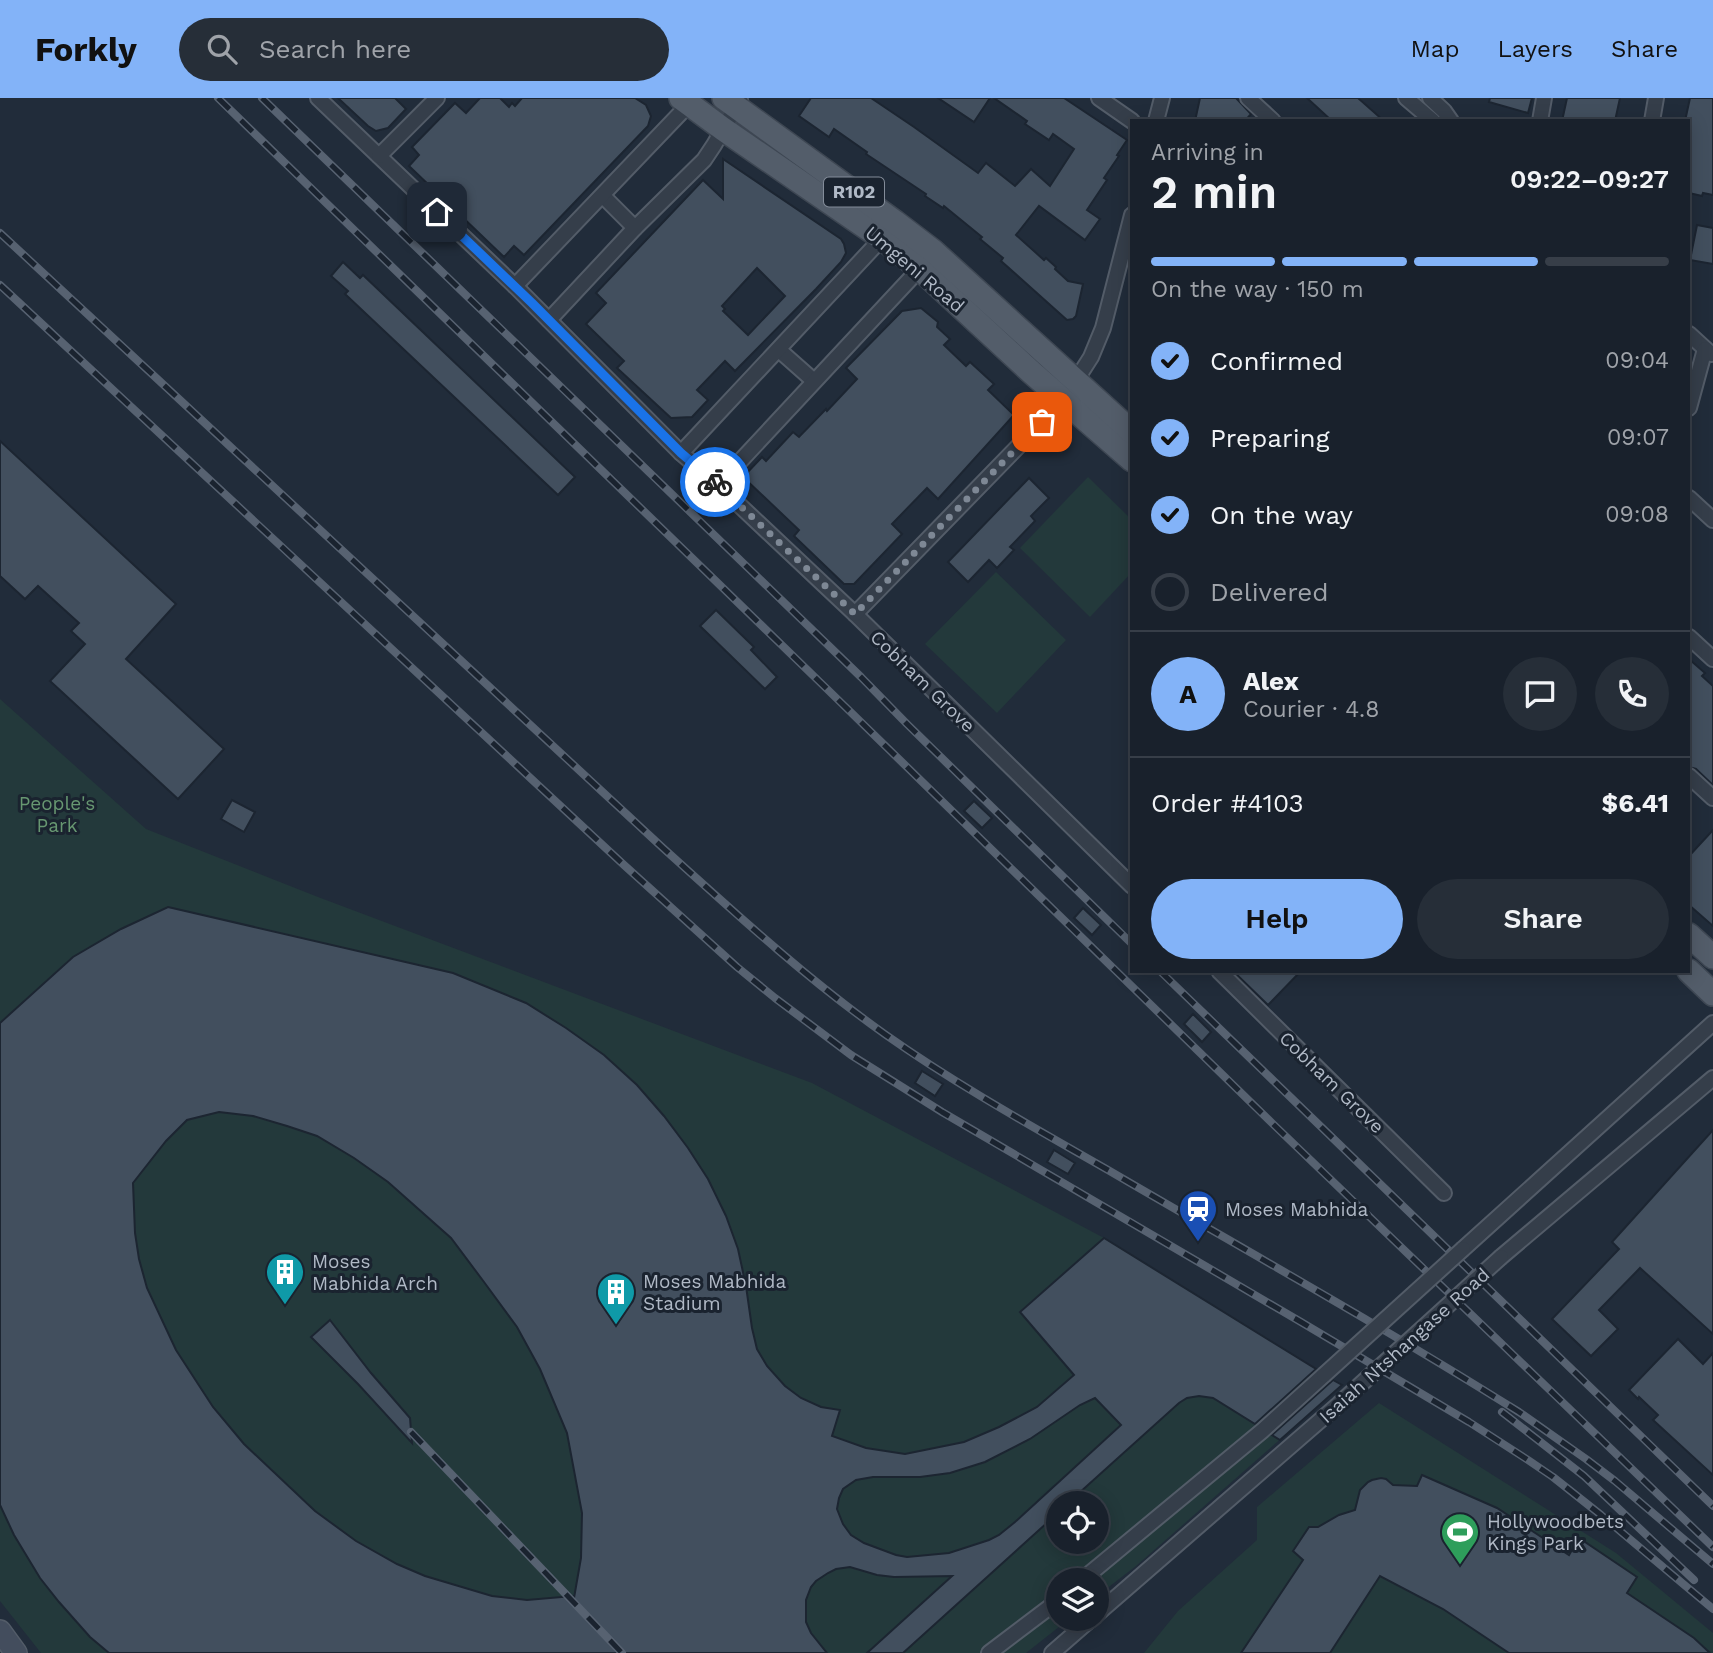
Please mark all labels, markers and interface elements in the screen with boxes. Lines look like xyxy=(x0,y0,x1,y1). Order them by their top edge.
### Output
search box xyxy=(179,18,669,81)
text: Forkly xyxy=(35,30,137,69)
icon: search xyxy=(203,30,241,68)
text: Search here xyxy=(259,34,411,64)
text: Map xyxy=(1411,35,1459,63)
text: Layers xyxy=(1497,35,1573,63)
text: Share xyxy=(1611,35,1678,63)
text: Arriving in xyxy=(1151,139,1264,166)
text: 09:22–09:27 xyxy=(1510,164,1669,194)
text: 2 min xyxy=(1151,165,1277,219)
road number: R102 xyxy=(824,178,884,206)
pin xyxy=(407,182,467,242)
icon: home xyxy=(418,193,456,231)
street label: Umgeni Road xyxy=(860,221,969,317)
text: On the way · 150 m xyxy=(1151,276,1364,303)
icon: check xyxy=(1151,342,1189,380)
text: Confirmed xyxy=(1210,346,1343,376)
text: 09:04 xyxy=(1605,347,1669,374)
pin xyxy=(1012,392,1072,452)
icon: bag xyxy=(1023,403,1061,441)
icon: check xyxy=(1151,419,1189,457)
text: Preparing xyxy=(1210,423,1330,453)
text: 09:07 xyxy=(1607,424,1669,451)
courier xyxy=(680,447,750,517)
icon: bike xyxy=(696,463,734,501)
icon: check xyxy=(1151,496,1189,534)
text: On the way xyxy=(1210,500,1353,530)
text: 09:08 xyxy=(1605,501,1669,528)
text: Delivered xyxy=(1210,577,1329,607)
street label: Cobham Grove xyxy=(865,626,980,737)
button: chat xyxy=(1503,657,1577,731)
button: phone xyxy=(1595,657,1669,731)
text: Alex xyxy=(1243,666,1299,696)
text: A xyxy=(1179,679,1197,709)
text: Courier · 4.8 xyxy=(1243,696,1379,723)
text: Order #4103 xyxy=(1151,788,1304,818)
text: $6.41 xyxy=(1602,788,1669,818)
park label: People's Park xyxy=(19,792,95,837)
button: Help xyxy=(1151,879,1403,959)
button: Share xyxy=(1417,879,1669,959)
street label: Cobham Grove xyxy=(1274,1027,1389,1138)
station icon: Moses Mabhida xyxy=(1177,1188,1219,1243)
place label: Moses Mabhida xyxy=(1225,1198,1368,1221)
place label: Moses Mabhida Arch xyxy=(312,1250,438,1295)
building icon: Moses Mabhida Arch xyxy=(264,1251,306,1306)
street label: Isaiah Ntshangase Road xyxy=(1314,1263,1494,1428)
place label: Moses Mabhida Stadium xyxy=(643,1270,786,1315)
building icon: Moses Mabhida Stadium xyxy=(595,1271,637,1326)
map controls xyxy=(1046,1491,1109,1631)
button: locate xyxy=(1046,1491,1109,1554)
place label: Hollywoodbets Kings Park xyxy=(1487,1510,1624,1555)
sports icon: Hollywoodbets Kings Park xyxy=(1439,1511,1481,1566)
button: layers xyxy=(1046,1568,1109,1631)

